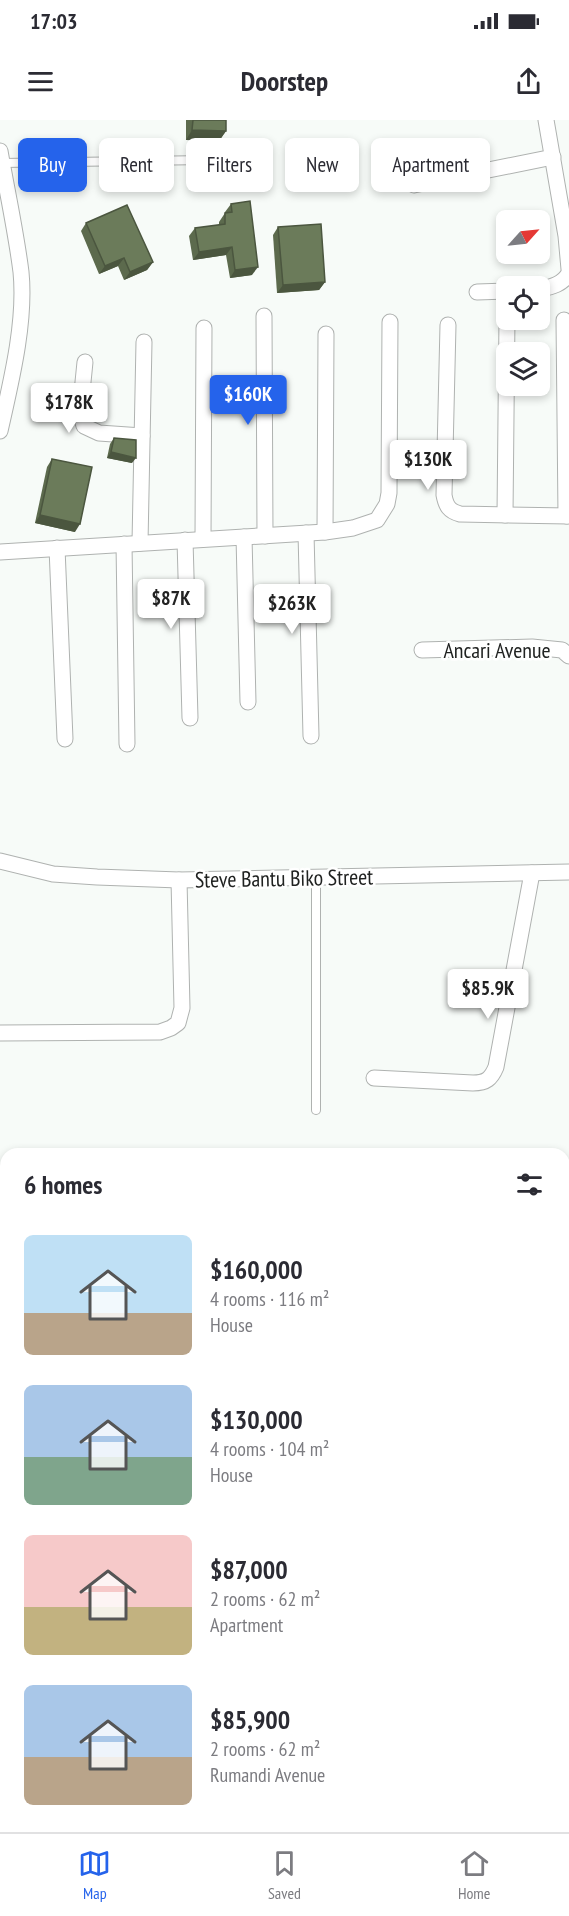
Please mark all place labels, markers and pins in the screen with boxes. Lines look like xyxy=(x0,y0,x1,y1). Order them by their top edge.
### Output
pin: $160K xyxy=(206,375,290,426)
pin: $178K xyxy=(27,383,111,434)
pin: $130K xyxy=(386,440,470,491)
pin: $87K xyxy=(135,579,207,630)
pin: $263K xyxy=(250,584,334,635)
pin: $85.9K xyxy=(439,969,537,1020)

